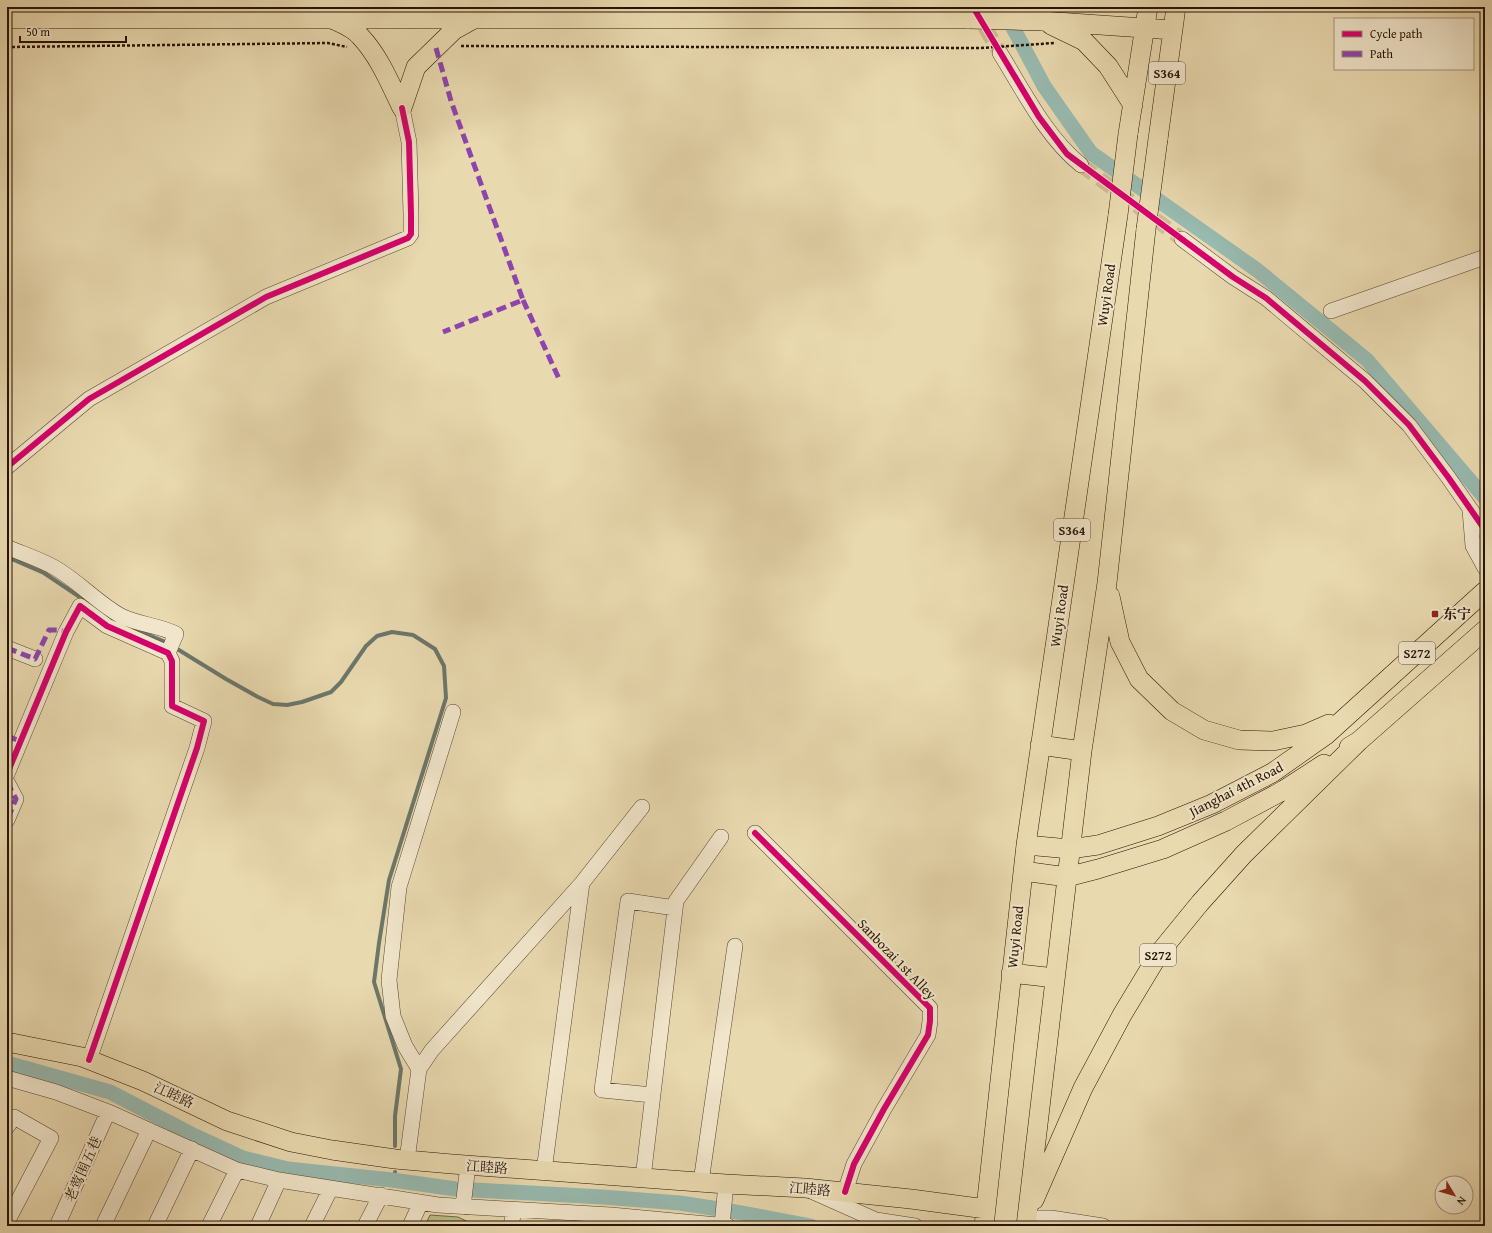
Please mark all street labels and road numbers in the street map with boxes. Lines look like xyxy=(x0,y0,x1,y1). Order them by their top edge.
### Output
road number: S364 xyxy=(1149,62,1185,84)
street label: Wuyi Road xyxy=(1092,262,1120,327)
road number: S364 xyxy=(1054,519,1090,541)
street label: Wuyi Road xyxy=(1045,583,1073,648)
road number: S272 xyxy=(1399,642,1435,664)
street label: Jianghai 4th Road xyxy=(1184,756,1287,822)
street label: Wuyi Road xyxy=(1002,904,1028,969)
street label: Sanbozai 1st Alley xyxy=(853,914,941,1004)
road number: S272 xyxy=(1140,944,1176,966)
street label: 江睦路 xyxy=(151,1077,197,1113)
street label: 老莺围五巷 xyxy=(60,1133,106,1205)
street label: 江睦路 xyxy=(465,1156,509,1178)
street label: 江睦路 xyxy=(788,1177,832,1201)

